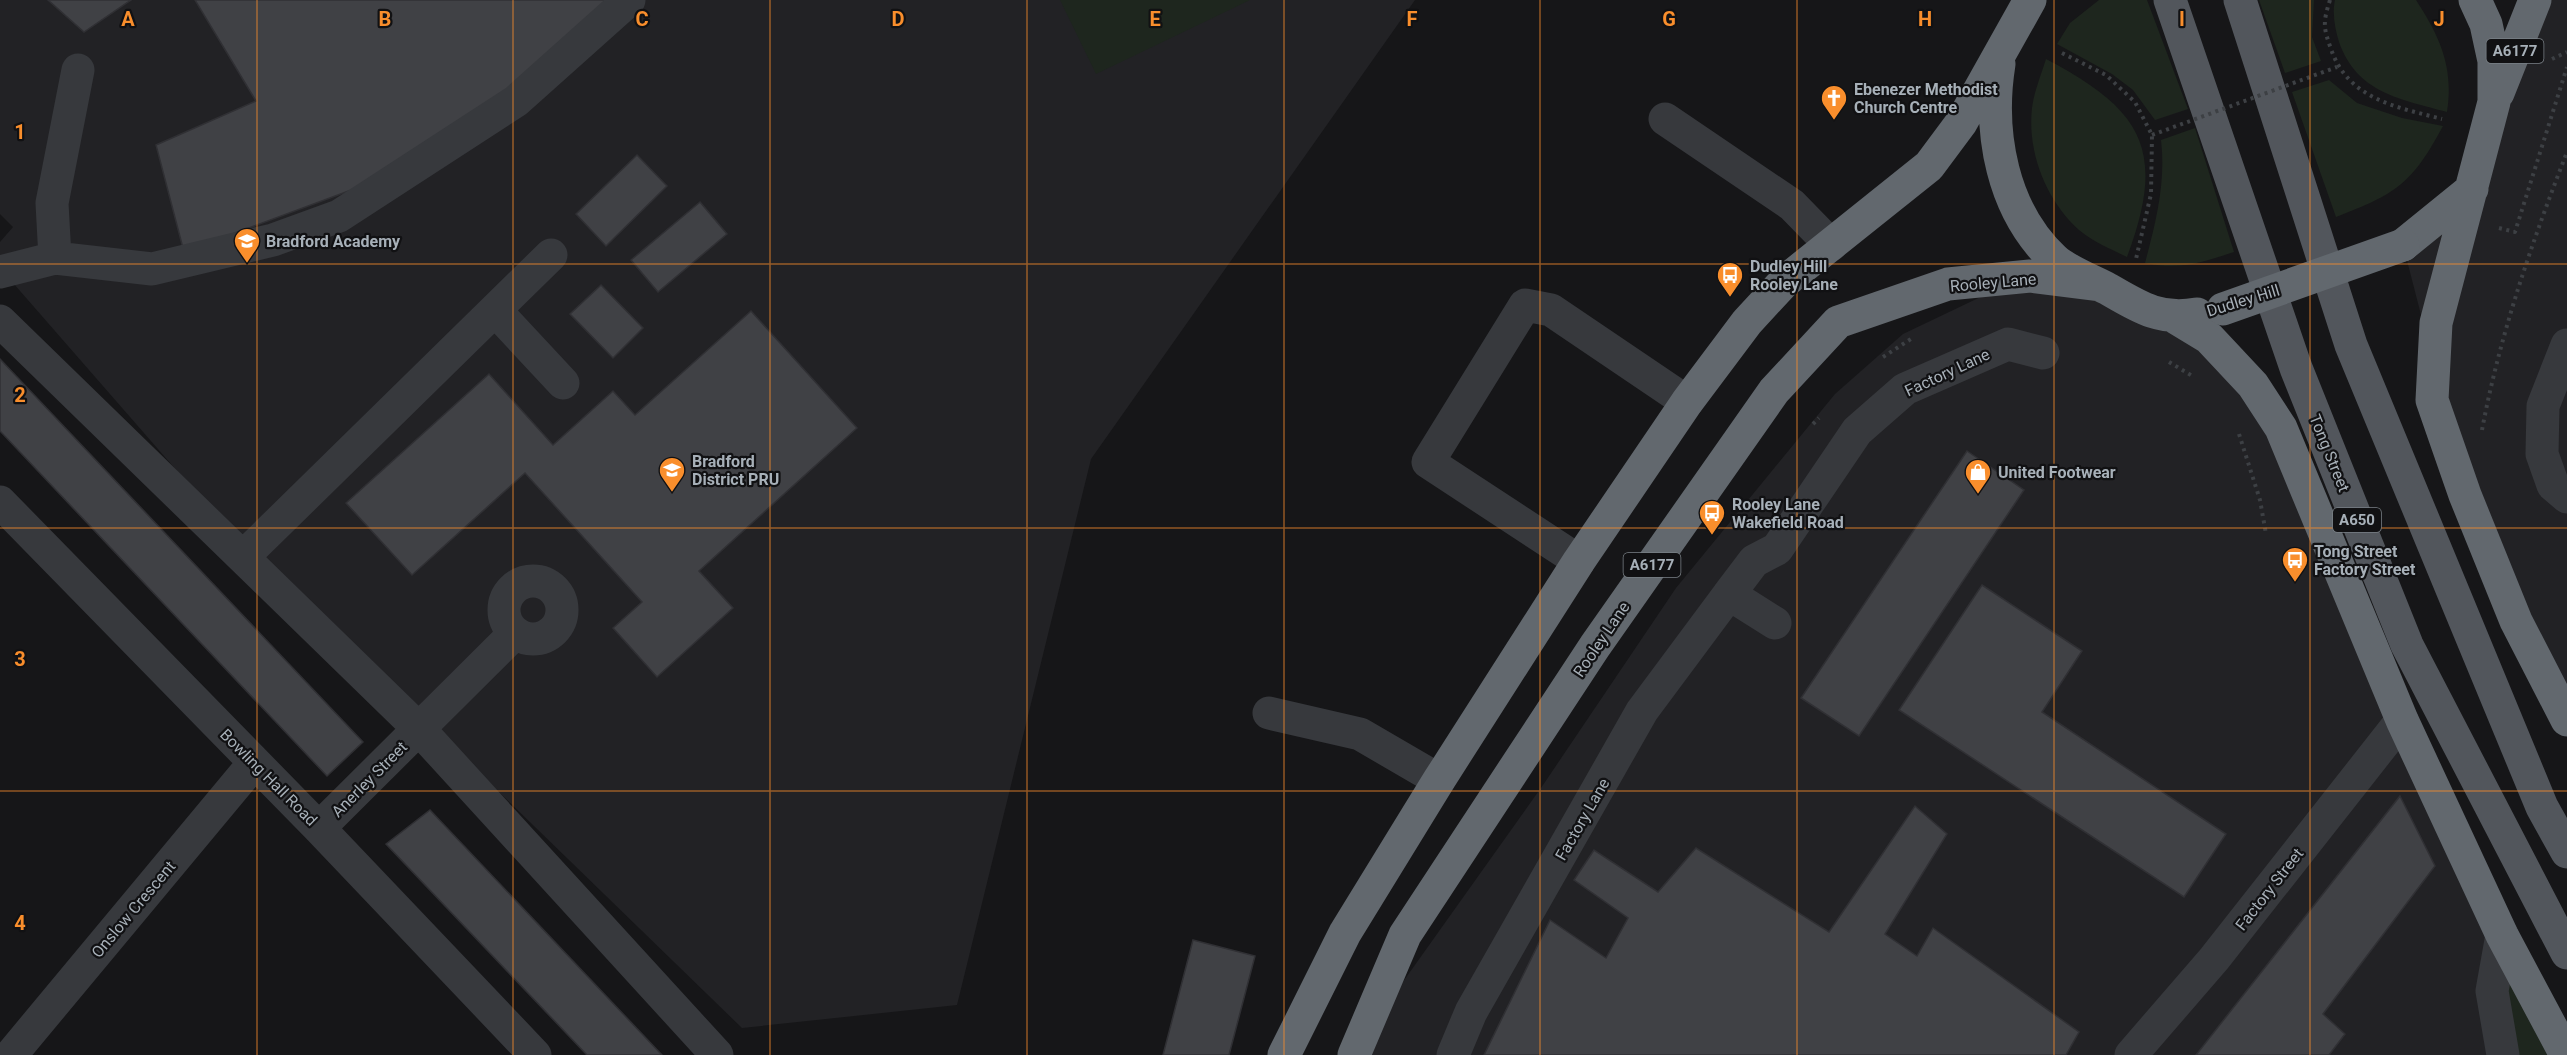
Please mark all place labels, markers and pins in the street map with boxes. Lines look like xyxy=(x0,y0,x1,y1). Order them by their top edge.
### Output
place label: Ebenezer Methodist Church Centre xyxy=(1854,80,1998,117)
church icon: Ebenezer Methodist Church Centre xyxy=(1819,83,1849,121)
school or university icon: Bradford Academy xyxy=(232,226,262,264)
place label: Bradford Academy xyxy=(266,232,401,251)
place label: Dudley Hill Rooley Lane xyxy=(1750,257,1838,294)
bus stop icon: Dudley Hill Rooley Lane xyxy=(1715,260,1745,298)
place label: Bradford District PRU xyxy=(692,452,779,489)
school or university icon: Bradford District PRU xyxy=(657,455,687,493)
shop icon: United Footwear xyxy=(1963,457,1993,495)
place label: United Footwear xyxy=(1998,463,2116,482)
place label: Rooley Lane Wakefield Road xyxy=(1732,495,1844,532)
bus stop icon: Rooley Lane Wakefield Road xyxy=(1697,498,1727,536)
place label: Tong Street Factory Street xyxy=(2314,542,2416,579)
bus stop icon: Tong Street Factory Street xyxy=(2280,545,2310,583)

